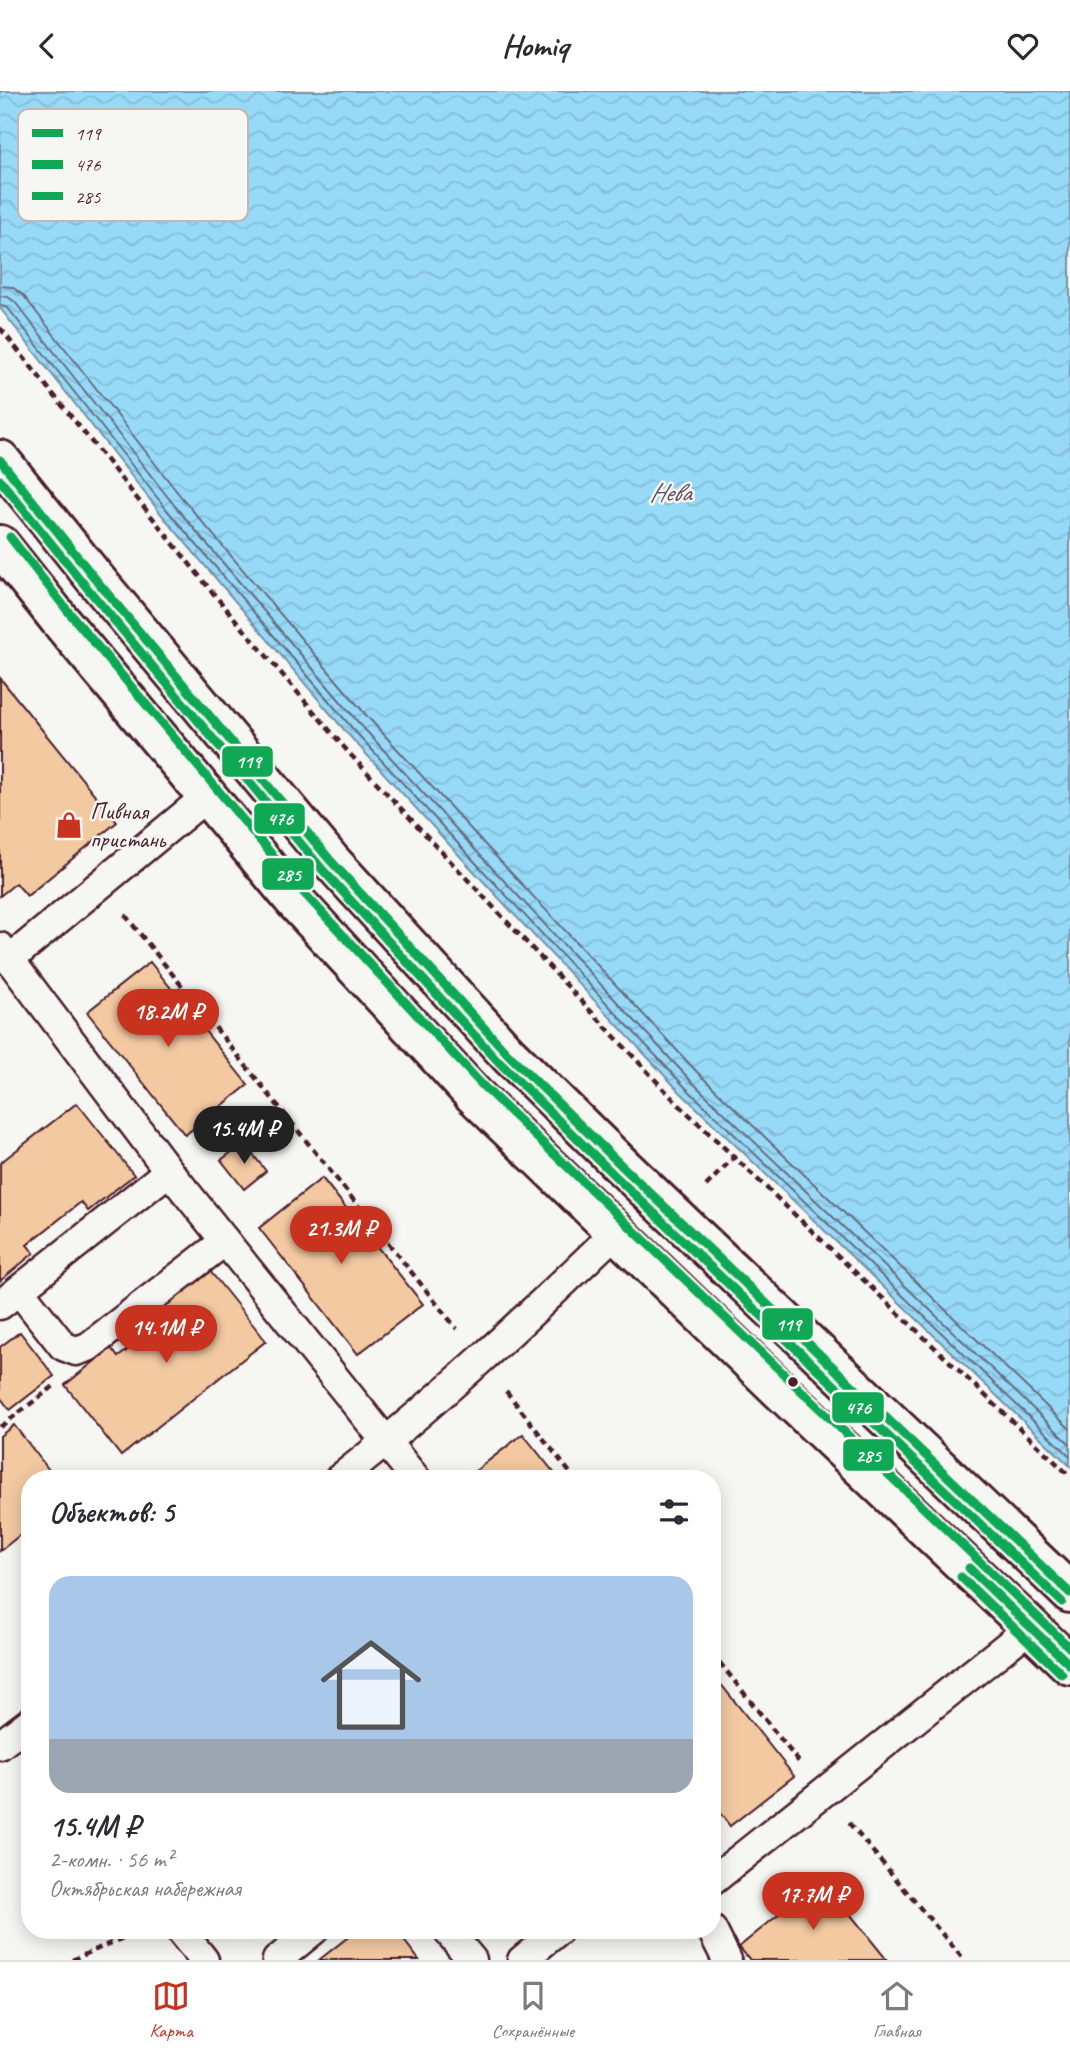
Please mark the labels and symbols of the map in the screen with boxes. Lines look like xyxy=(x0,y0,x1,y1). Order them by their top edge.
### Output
legend xyxy=(18,109,248,221)
text: 119 xyxy=(75,122,102,146)
text: 476 xyxy=(75,153,102,177)
text: 285 xyxy=(75,185,102,209)
water label: Нева xyxy=(649,476,693,509)
line badge: 119 xyxy=(221,745,274,778)
text: 119 xyxy=(235,750,263,774)
place label: Пивная пристань xyxy=(90,796,167,854)
line badge: 476 xyxy=(253,802,306,835)
text: 476 xyxy=(267,807,295,831)
shop icon: Пивная пристань xyxy=(54,810,84,840)
line badge: 285 xyxy=(261,857,315,891)
text: 285 xyxy=(275,863,302,887)
pin: 18.2M ₽ xyxy=(103,989,233,1049)
pin: 15.4M ₽ xyxy=(179,1107,309,1166)
pin: 21.3M ₽ xyxy=(276,1207,406,1266)
pin: 14.1M ₽ xyxy=(101,1305,231,1365)
line badge: 119 xyxy=(761,1307,814,1341)
text: 119 xyxy=(775,1313,803,1337)
unlabelled marker xyxy=(786,1375,800,1389)
line badge: 476 xyxy=(831,1391,885,1424)
text: 476 xyxy=(845,1396,873,1420)
line badge: 285 xyxy=(842,1438,895,1472)
text: 285 xyxy=(855,1444,882,1468)
pin: 17.7M ₽ xyxy=(748,1873,878,1932)

